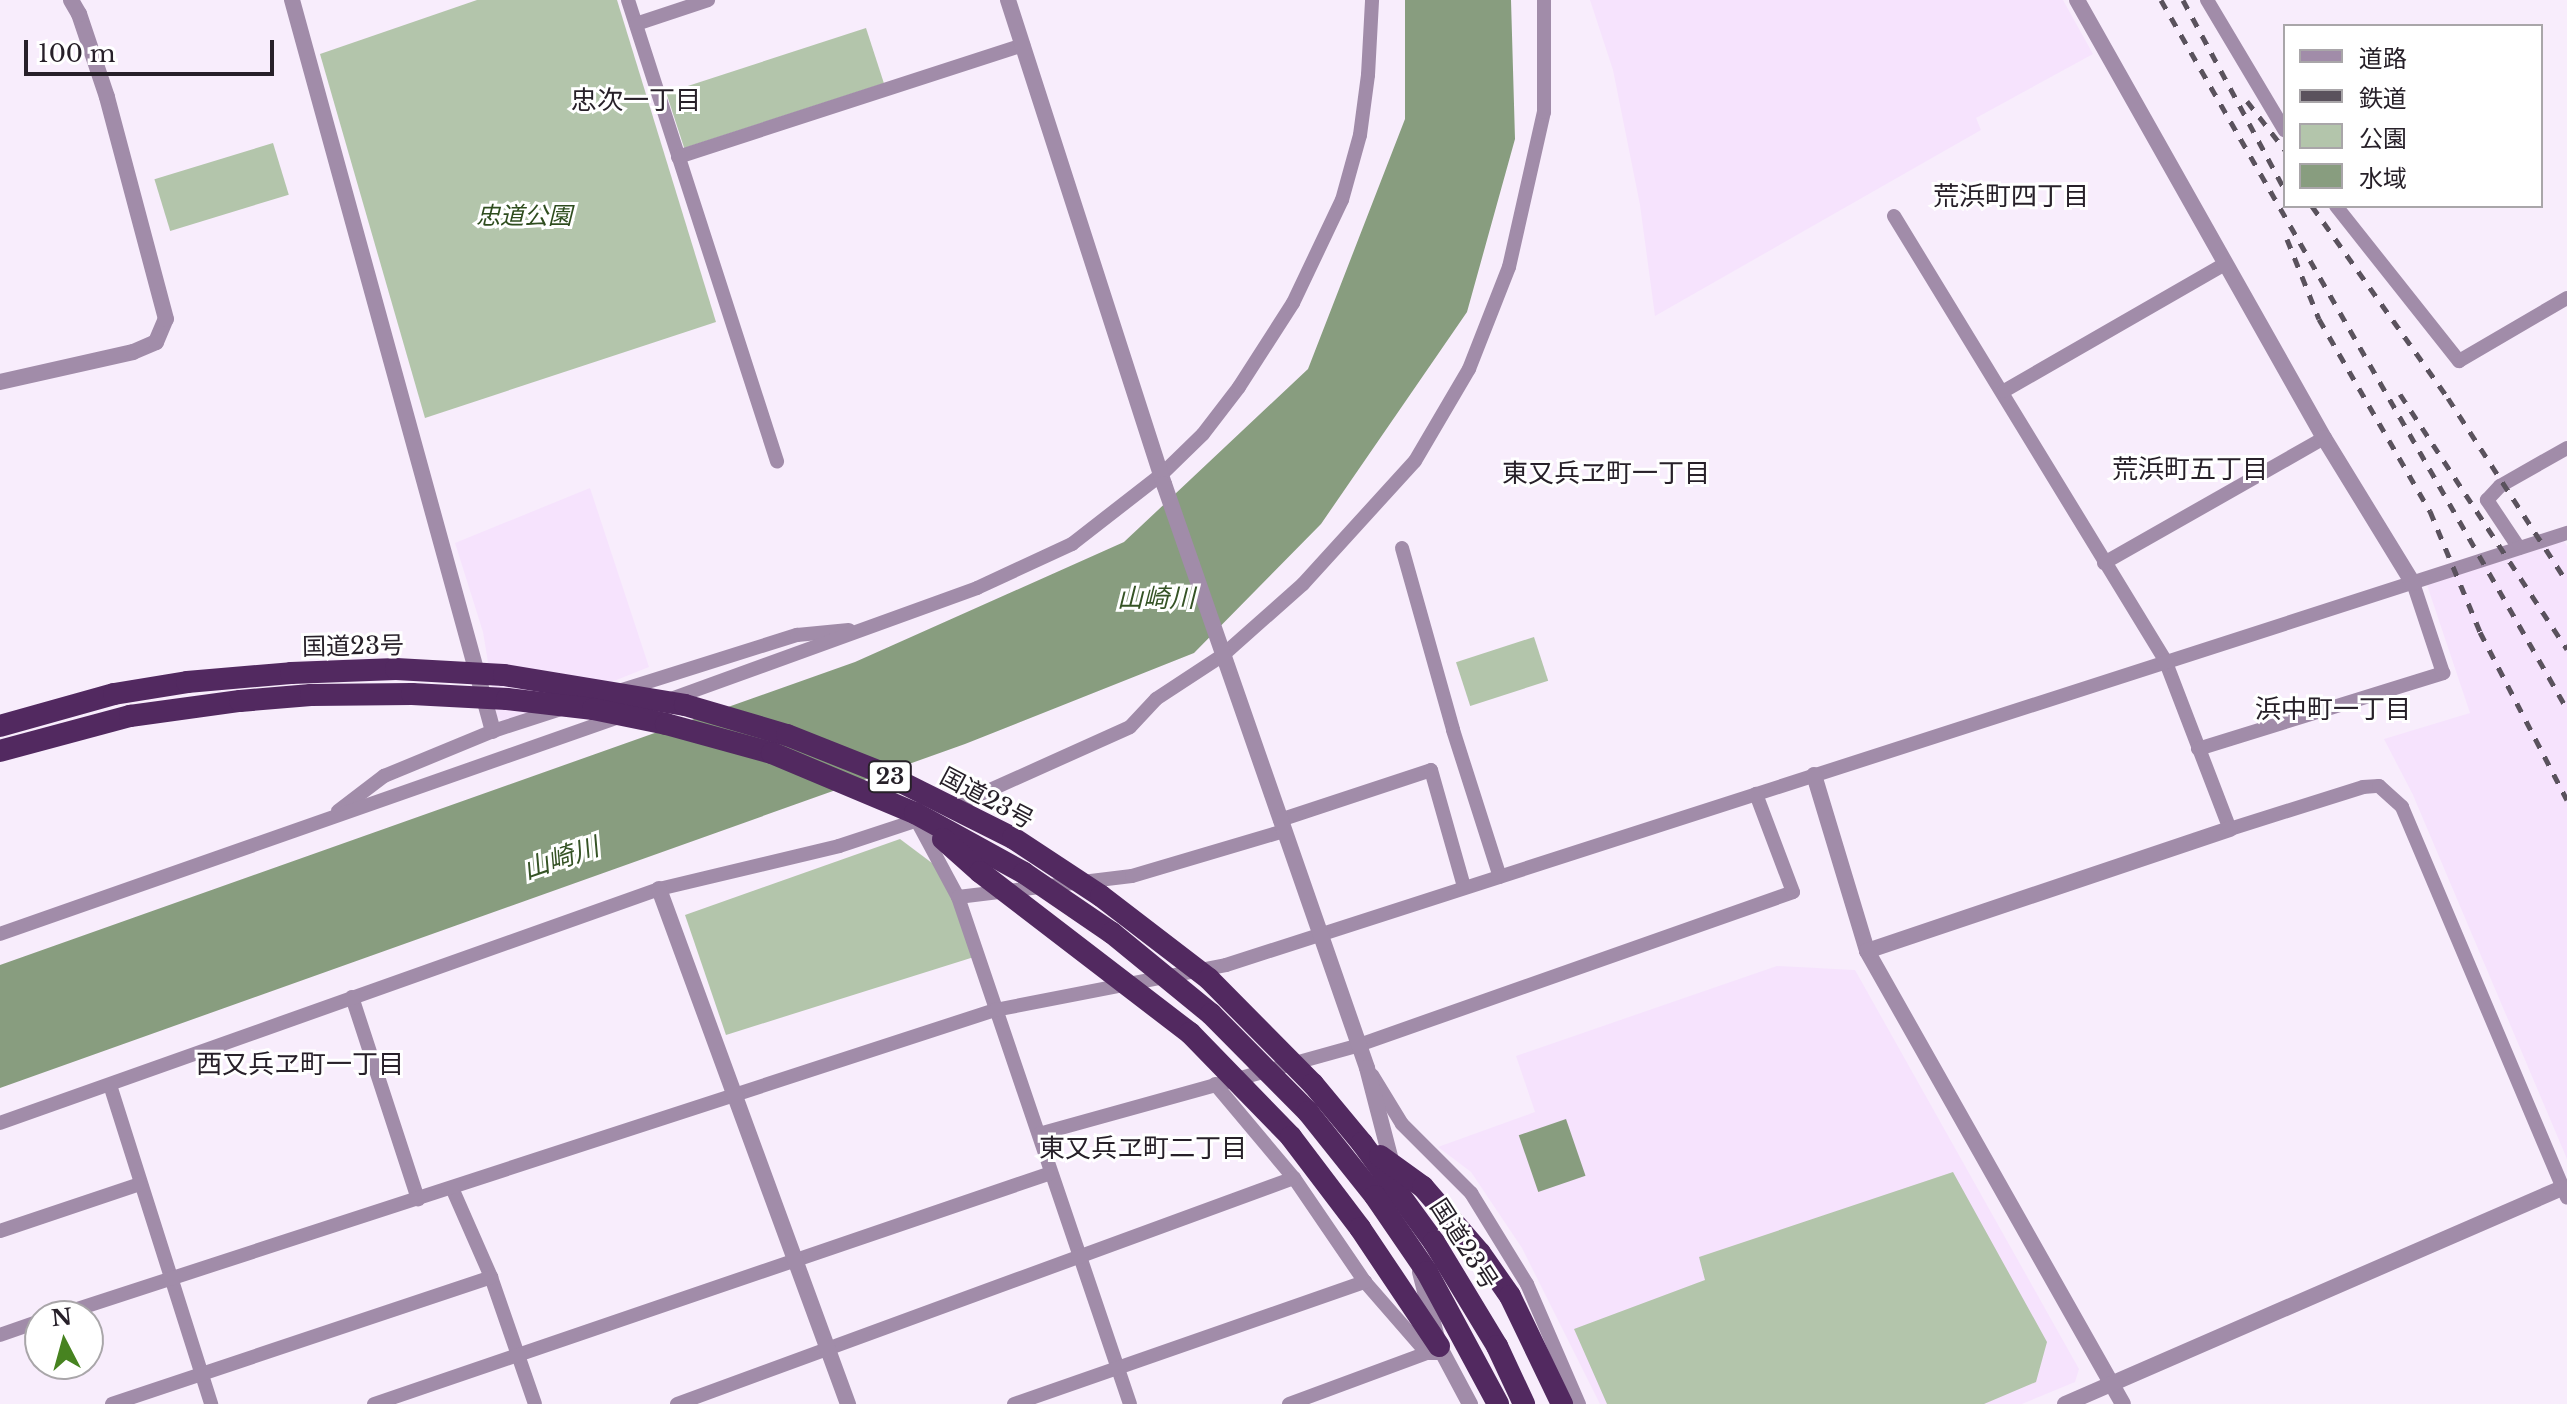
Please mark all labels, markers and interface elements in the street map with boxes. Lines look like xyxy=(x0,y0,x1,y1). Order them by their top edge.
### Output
scale bar xyxy=(28,24,278,74)
legend xyxy=(2283,24,2543,208)
text: 100 m xyxy=(38,39,116,68)
text: 道路 xyxy=(2359,44,2407,73)
text: 鉄道 xyxy=(2359,84,2407,113)
district label: 忠次一丁目 xyxy=(571,85,701,117)
text: 公園 xyxy=(2359,124,2407,153)
text: 水域 xyxy=(2359,164,2407,193)
district label: 荒浜町四丁目 xyxy=(1933,181,2089,213)
park label: 忠道公園 xyxy=(476,202,572,230)
district label: 荒浜町五丁目 xyxy=(2112,454,2268,486)
district label: 東又兵ヱ町一丁目 xyxy=(1502,458,1710,490)
water label: 山崎川 xyxy=(1117,583,1195,615)
street label: 国道23号 xyxy=(302,631,404,661)
district label: 浜中町一丁目 xyxy=(2255,694,2411,726)
road number: 23 xyxy=(866,759,914,795)
street label: 国道23号 xyxy=(935,761,1039,835)
water label: 山崎川 xyxy=(519,832,603,886)
district label: 西又兵ヱ町一丁目 xyxy=(196,1049,404,1081)
district label: 東又兵ヱ町二丁目 xyxy=(1039,1133,1247,1165)
street label: 国道23号 xyxy=(1424,1194,1504,1294)
north arrow xyxy=(24,1300,104,1380)
text: N xyxy=(50,1303,73,1332)

